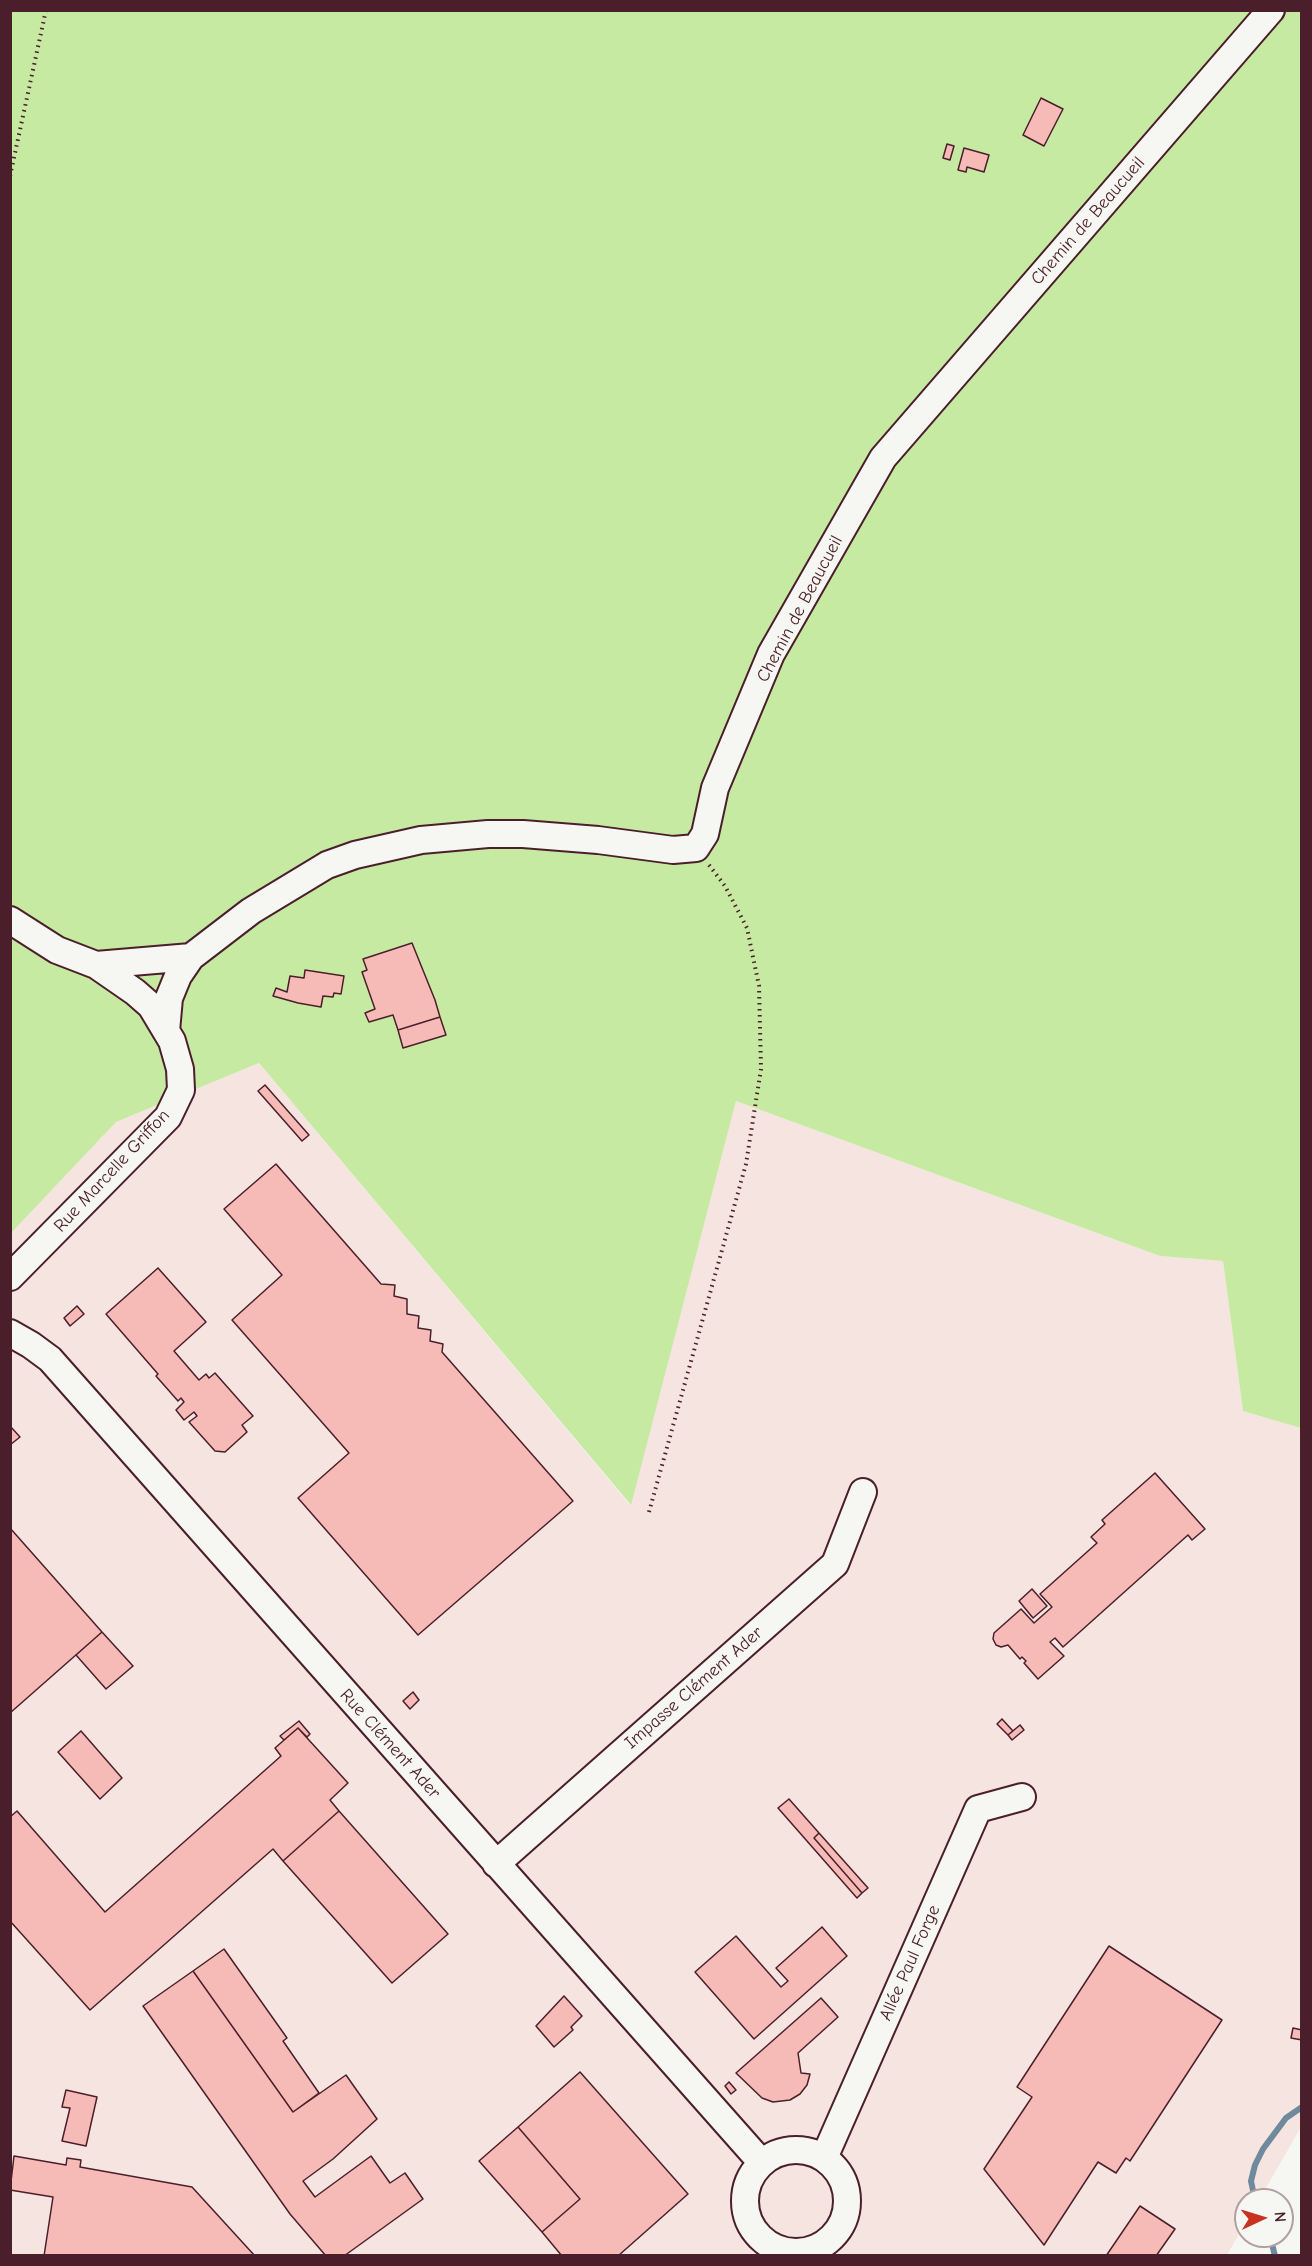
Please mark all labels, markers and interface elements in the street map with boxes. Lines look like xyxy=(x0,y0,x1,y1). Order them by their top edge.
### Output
street label: Chemin de Beaucueil xyxy=(1026,152,1150,290)
street label: Chemin de Beaucueil xyxy=(752,532,848,686)
street label: Rue Marcelle Griffon xyxy=(50,1105,174,1237)
street label: Impasse Clément Ader xyxy=(621,1622,767,1754)
street label: Rue Clément Ader xyxy=(335,1685,445,1803)
street label: Allée Paul Forge xyxy=(875,1902,945,2024)
north arrow xyxy=(1234,2188,1294,2248)
text: N xyxy=(1271,2211,1289,2223)

